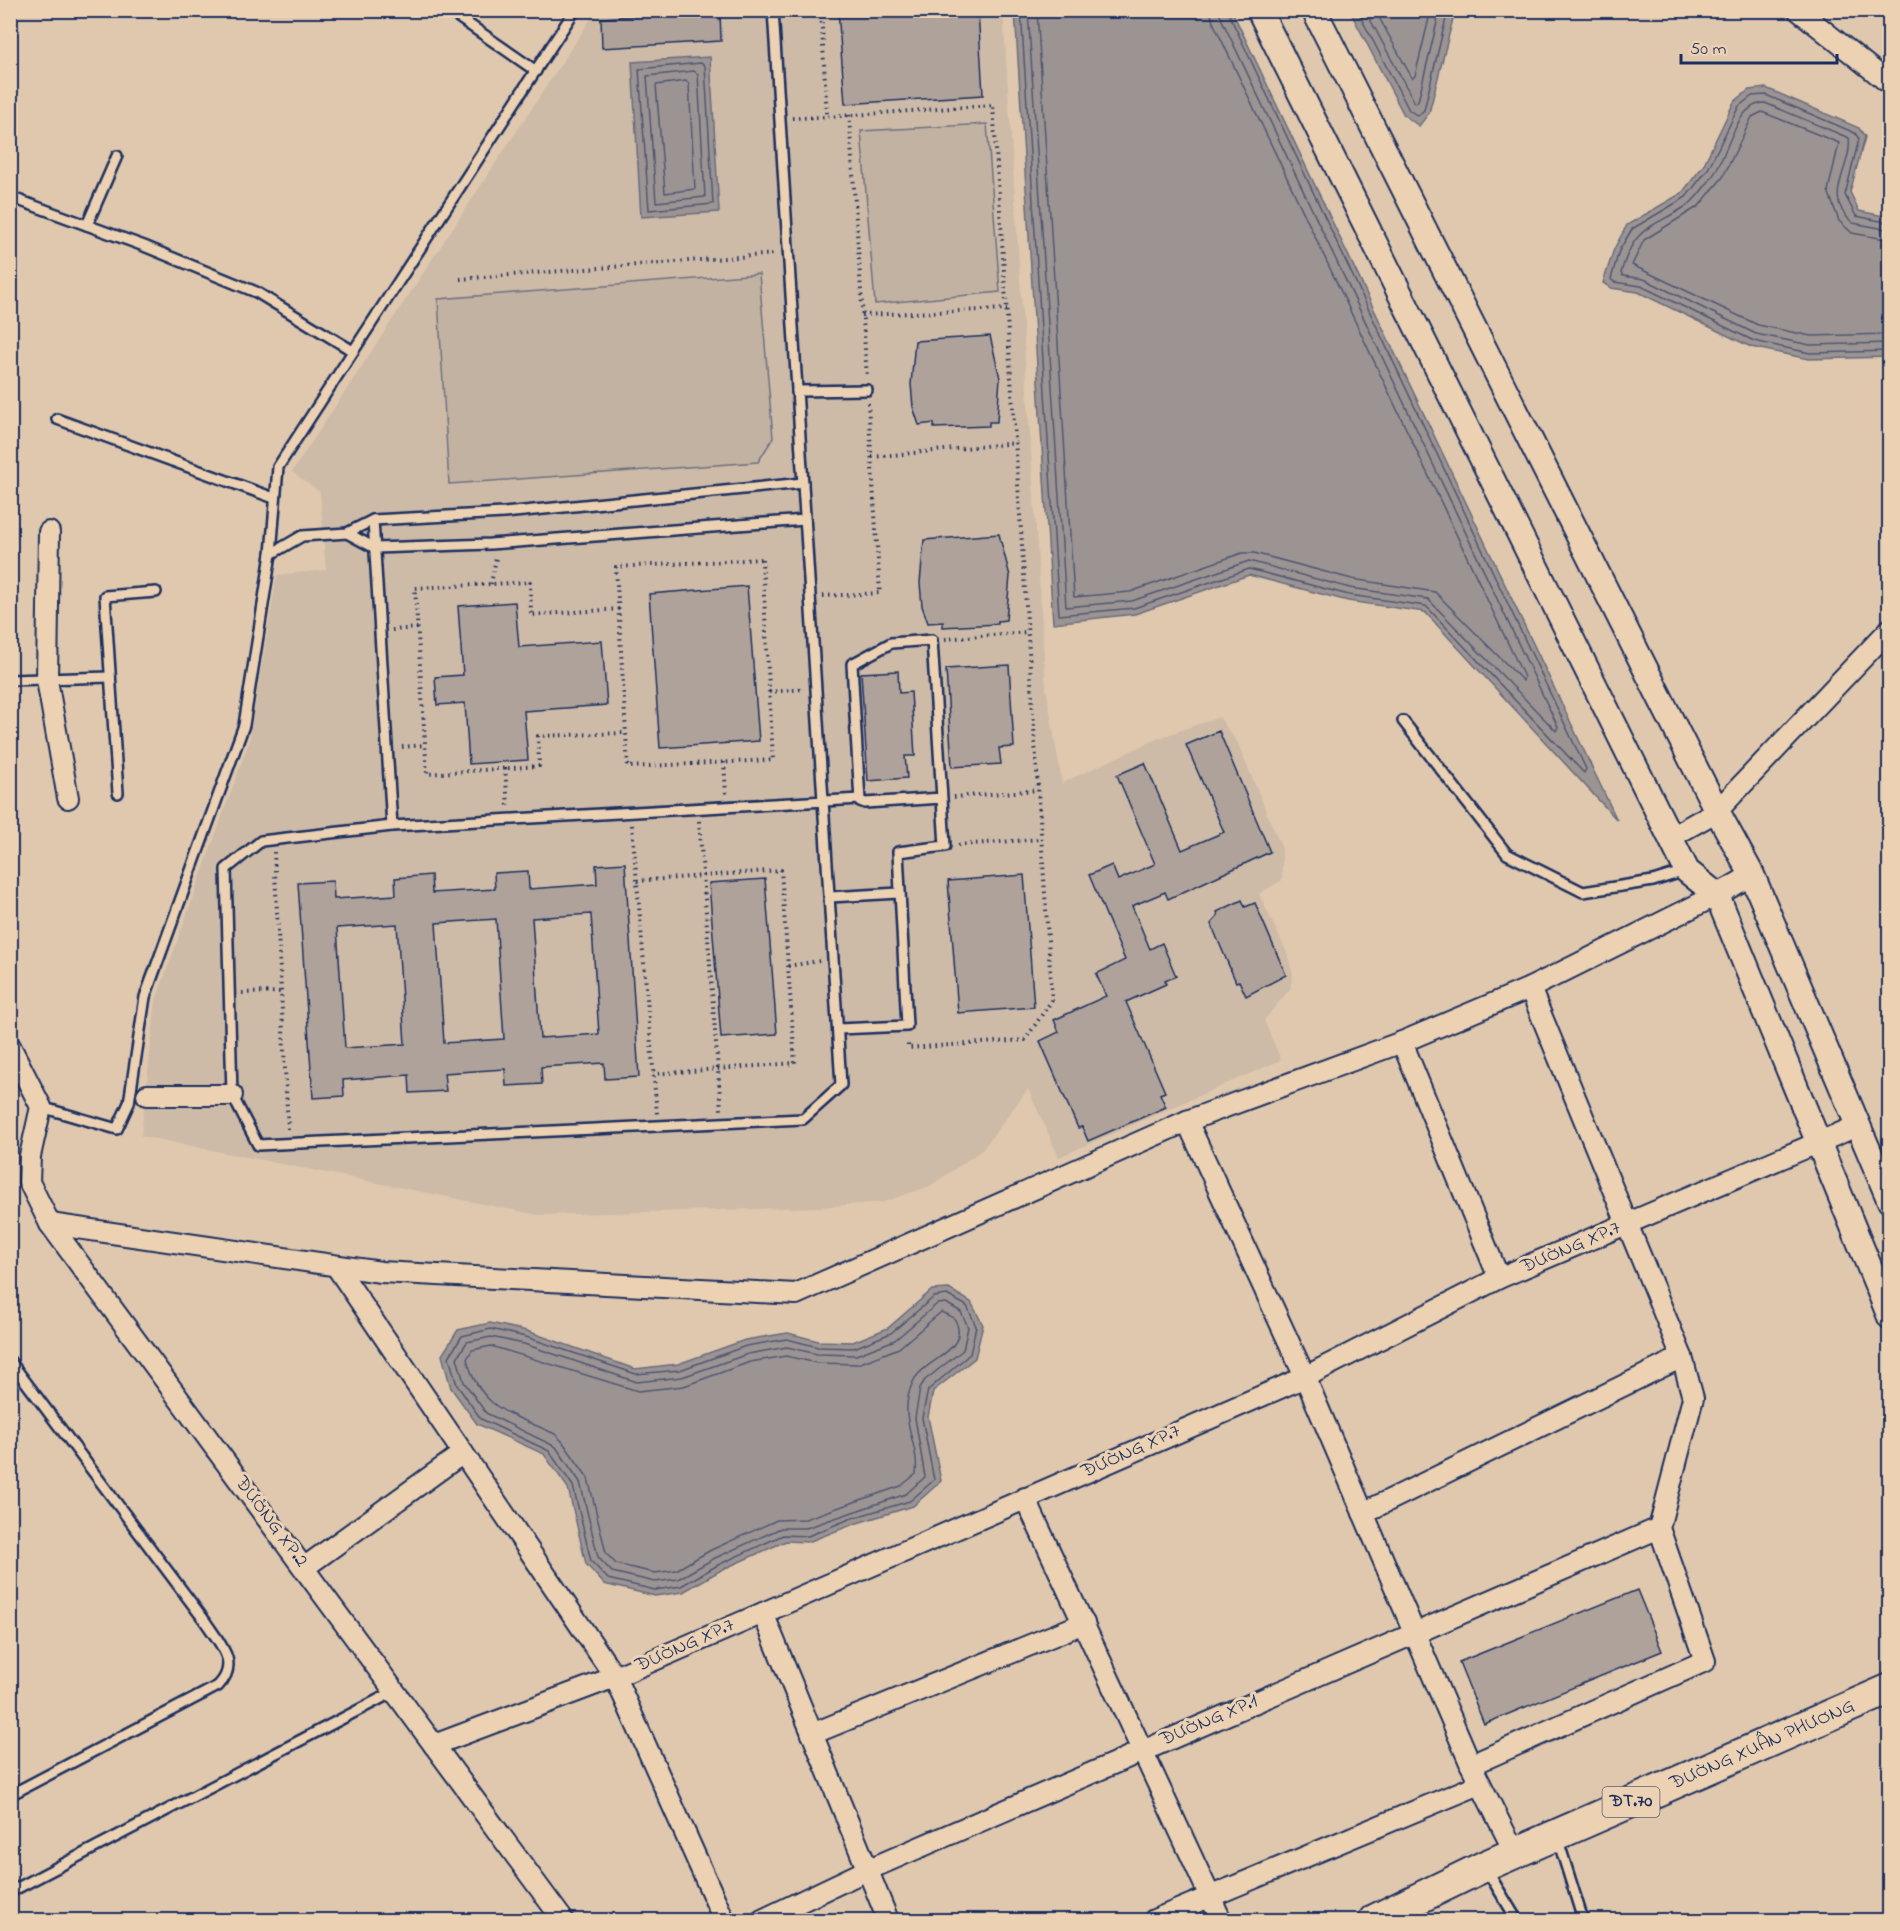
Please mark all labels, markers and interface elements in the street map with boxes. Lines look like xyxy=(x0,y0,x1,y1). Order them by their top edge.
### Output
scale bar xyxy=(1681,27,1837,65)
text: 50 m xyxy=(1690,37,1727,63)
street label: ĐƯỜNG XP.7 xyxy=(1516,1214,1625,1282)
street label: ĐƯỜNG XP.7 xyxy=(1076,1417,1185,1487)
street label: ĐƯỜNG XP.2 xyxy=(226,1470,315,1574)
street label: ĐƯỜNG XP.7 xyxy=(630,1611,739,1681)
street label: ĐƯỜNG XP.1 xyxy=(1155,1687,1262,1755)
street label: ĐƯỜNG XUÂN PHƯƠNG xyxy=(1664,1692,1859,1798)
road number: ĐT.70 xyxy=(1602,1787,1660,1817)

